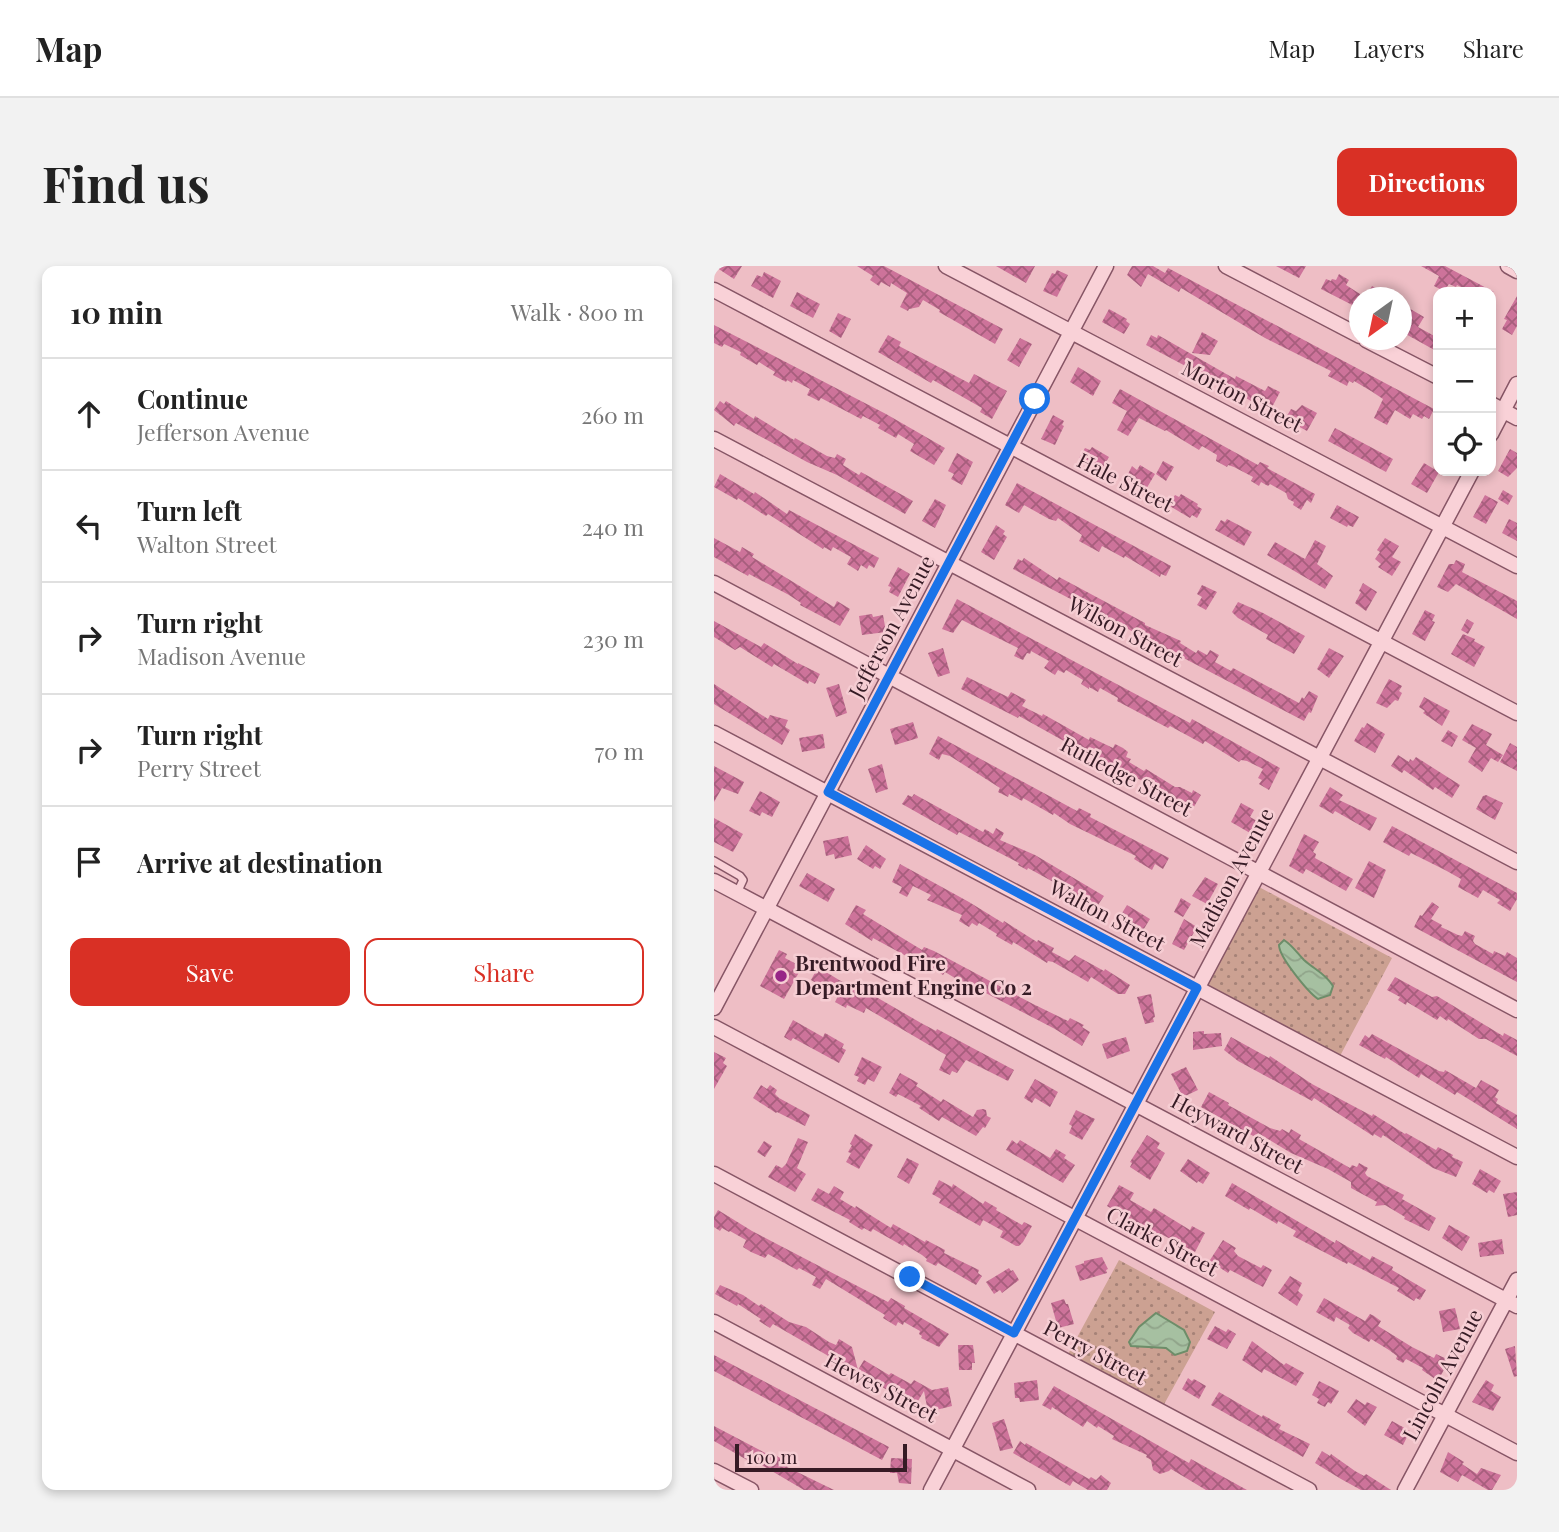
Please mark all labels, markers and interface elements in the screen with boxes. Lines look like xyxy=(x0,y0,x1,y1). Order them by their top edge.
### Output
text: Map xyxy=(35,26,102,70)
text: Map xyxy=(1269,32,1315,64)
text: Layers xyxy=(1353,32,1425,64)
text: Share xyxy=(1463,32,1524,64)
button: Directions xyxy=(1337,148,1517,216)
text: Find us xyxy=(42,150,210,215)
north arrow xyxy=(1349,287,1412,350)
map controls xyxy=(1433,287,1496,476)
button: + xyxy=(1433,287,1496,350)
text: 10 min xyxy=(70,292,163,332)
text: Walk · 800 m xyxy=(511,296,644,327)
button: − xyxy=(1433,350,1496,413)
street label: Morton Street xyxy=(1178,353,1309,438)
text: Continue xyxy=(137,381,248,416)
route start xyxy=(1019,383,1050,414)
icon: ahead xyxy=(70,395,108,433)
text: 260 m xyxy=(581,399,644,430)
button: locate xyxy=(1433,413,1496,476)
text: Jefferson Avenue xyxy=(137,416,310,447)
street label: Hale Street xyxy=(1073,445,1179,518)
text: Turn left xyxy=(137,493,242,528)
icon: left xyxy=(70,507,108,545)
text: 240 m xyxy=(582,511,644,542)
text: Walton Street xyxy=(137,528,277,559)
street label: Jefferson Avenue xyxy=(840,550,940,703)
street label: Wilson Street xyxy=(1063,588,1189,672)
text: Turn right xyxy=(137,605,263,640)
icon: right xyxy=(70,619,108,657)
text: 230 m xyxy=(583,623,644,654)
text: Madison Avenue xyxy=(137,640,306,671)
text: Turn right xyxy=(137,717,263,752)
street label: Rutledge Street xyxy=(1056,729,1198,822)
icon: right xyxy=(70,731,108,769)
text: 70 m xyxy=(595,735,644,766)
text: Perry Street xyxy=(137,752,261,783)
street label: Madison Avenue xyxy=(1182,802,1279,952)
icon: arrive xyxy=(70,843,108,881)
text: Arrive at destination xyxy=(137,845,383,880)
street label: Walton Street xyxy=(1044,871,1171,957)
button: Save xyxy=(70,938,350,1006)
button: Share xyxy=(364,938,644,1006)
place label: Brentwood Fire Department Engine Co 2 xyxy=(795,948,1032,1000)
marker: Brentwood Fire Department Engine Co 2 xyxy=(773,968,789,984)
street label: Heyward Street xyxy=(1167,1086,1309,1179)
street label: Clarke Street xyxy=(1102,1199,1224,1282)
route end xyxy=(894,1261,925,1292)
street label: Lincoln Avenue xyxy=(1395,1304,1488,1445)
street label: Perry Street xyxy=(1039,1312,1153,1390)
street label: Hewes Street xyxy=(821,1345,944,1428)
scale bar xyxy=(735,1441,906,1473)
text: 100 m xyxy=(746,1443,797,1469)

